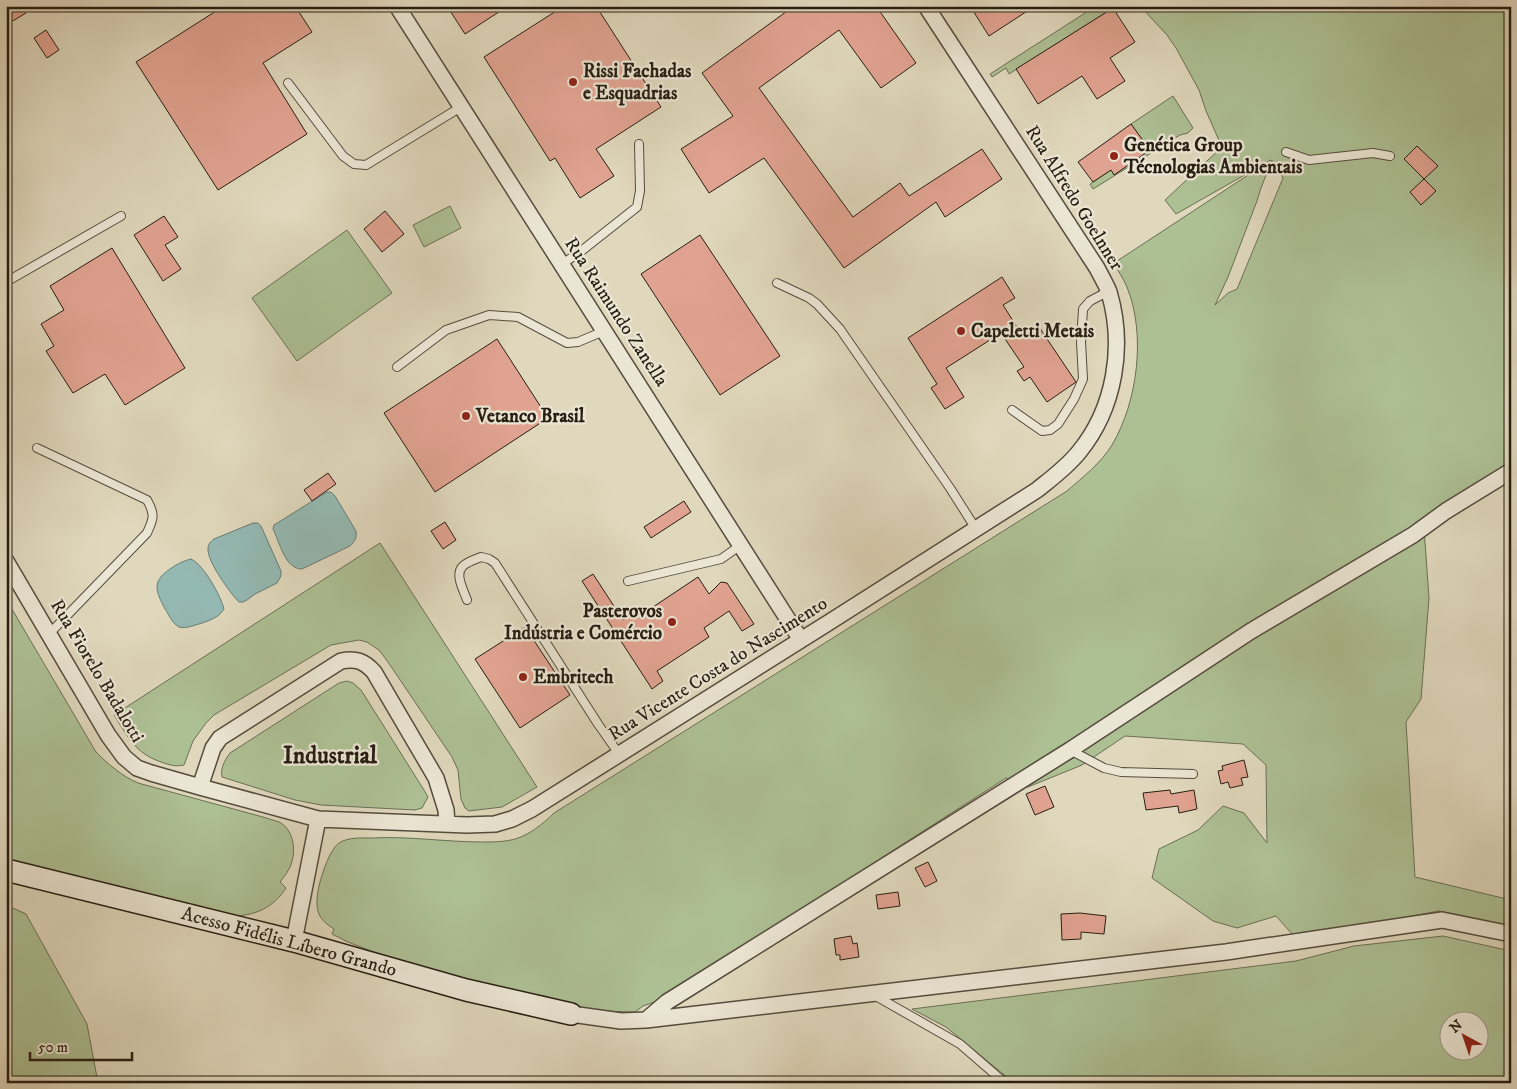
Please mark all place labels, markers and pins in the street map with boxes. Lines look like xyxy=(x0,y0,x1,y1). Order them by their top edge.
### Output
place label: Rissi Fachadas e Esquadrias xyxy=(583,60,692,106)
marker: Rissi Fachadas e Esquadrias xyxy=(567,76,579,88)
place label: Genética Group Técnologias Ambientais xyxy=(1123,134,1303,179)
marker: Genética Group Técnologias Ambientais xyxy=(1108,150,1120,162)
place label: Capeletti Metais xyxy=(971,320,1095,343)
marker: Capeletti Metais xyxy=(955,325,967,337)
place label: Vetanco Brasil xyxy=(475,405,585,428)
marker: Vetanco Brasil xyxy=(460,410,472,422)
place label: Pasterovos Indústria e Comércio xyxy=(504,600,663,645)
marker: Pasterovos Indústria e Comércio xyxy=(666,616,678,628)
place label: Embritech xyxy=(533,666,615,689)
marker: Embritech xyxy=(517,671,529,683)

